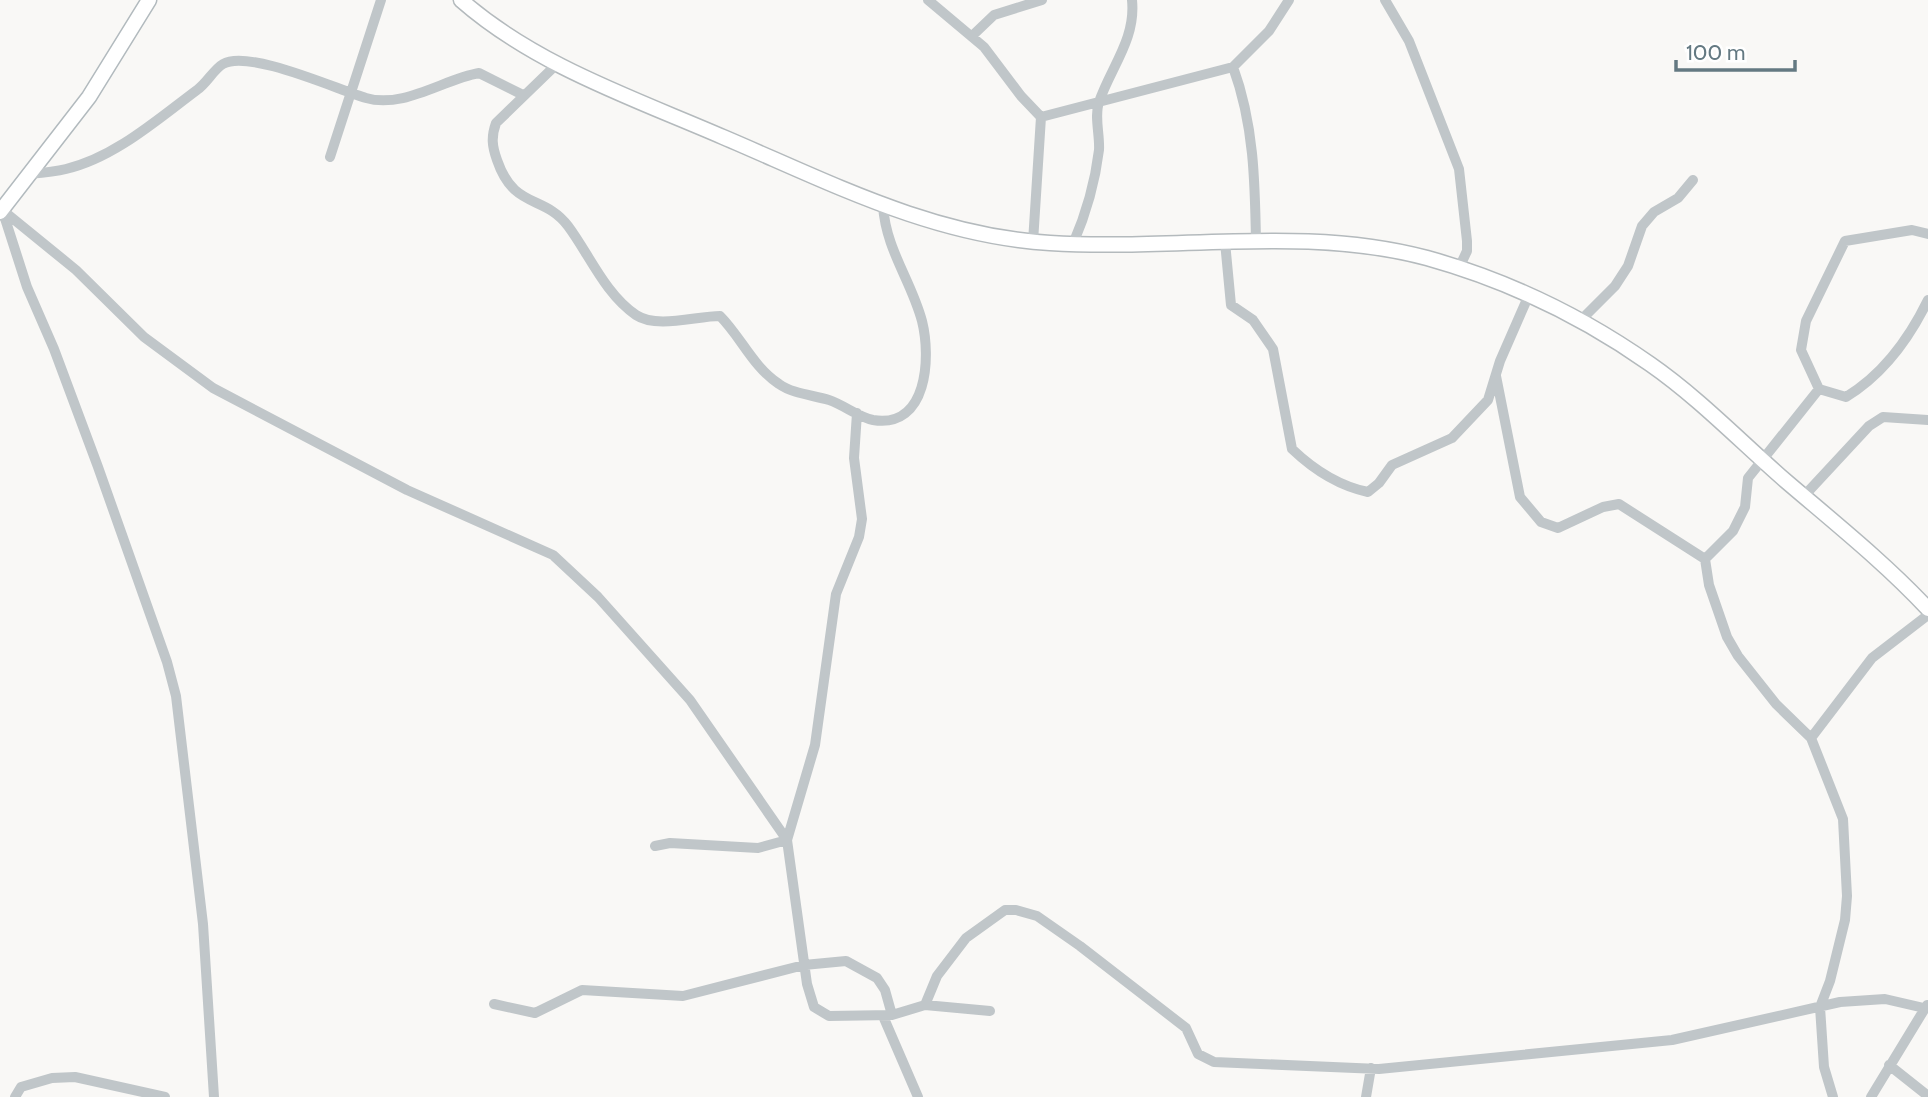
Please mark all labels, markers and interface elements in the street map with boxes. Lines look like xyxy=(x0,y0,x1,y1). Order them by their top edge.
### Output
scale bar xyxy=(1676,28,1795,72)
text: 100 m xyxy=(1686,40,1745,65)

